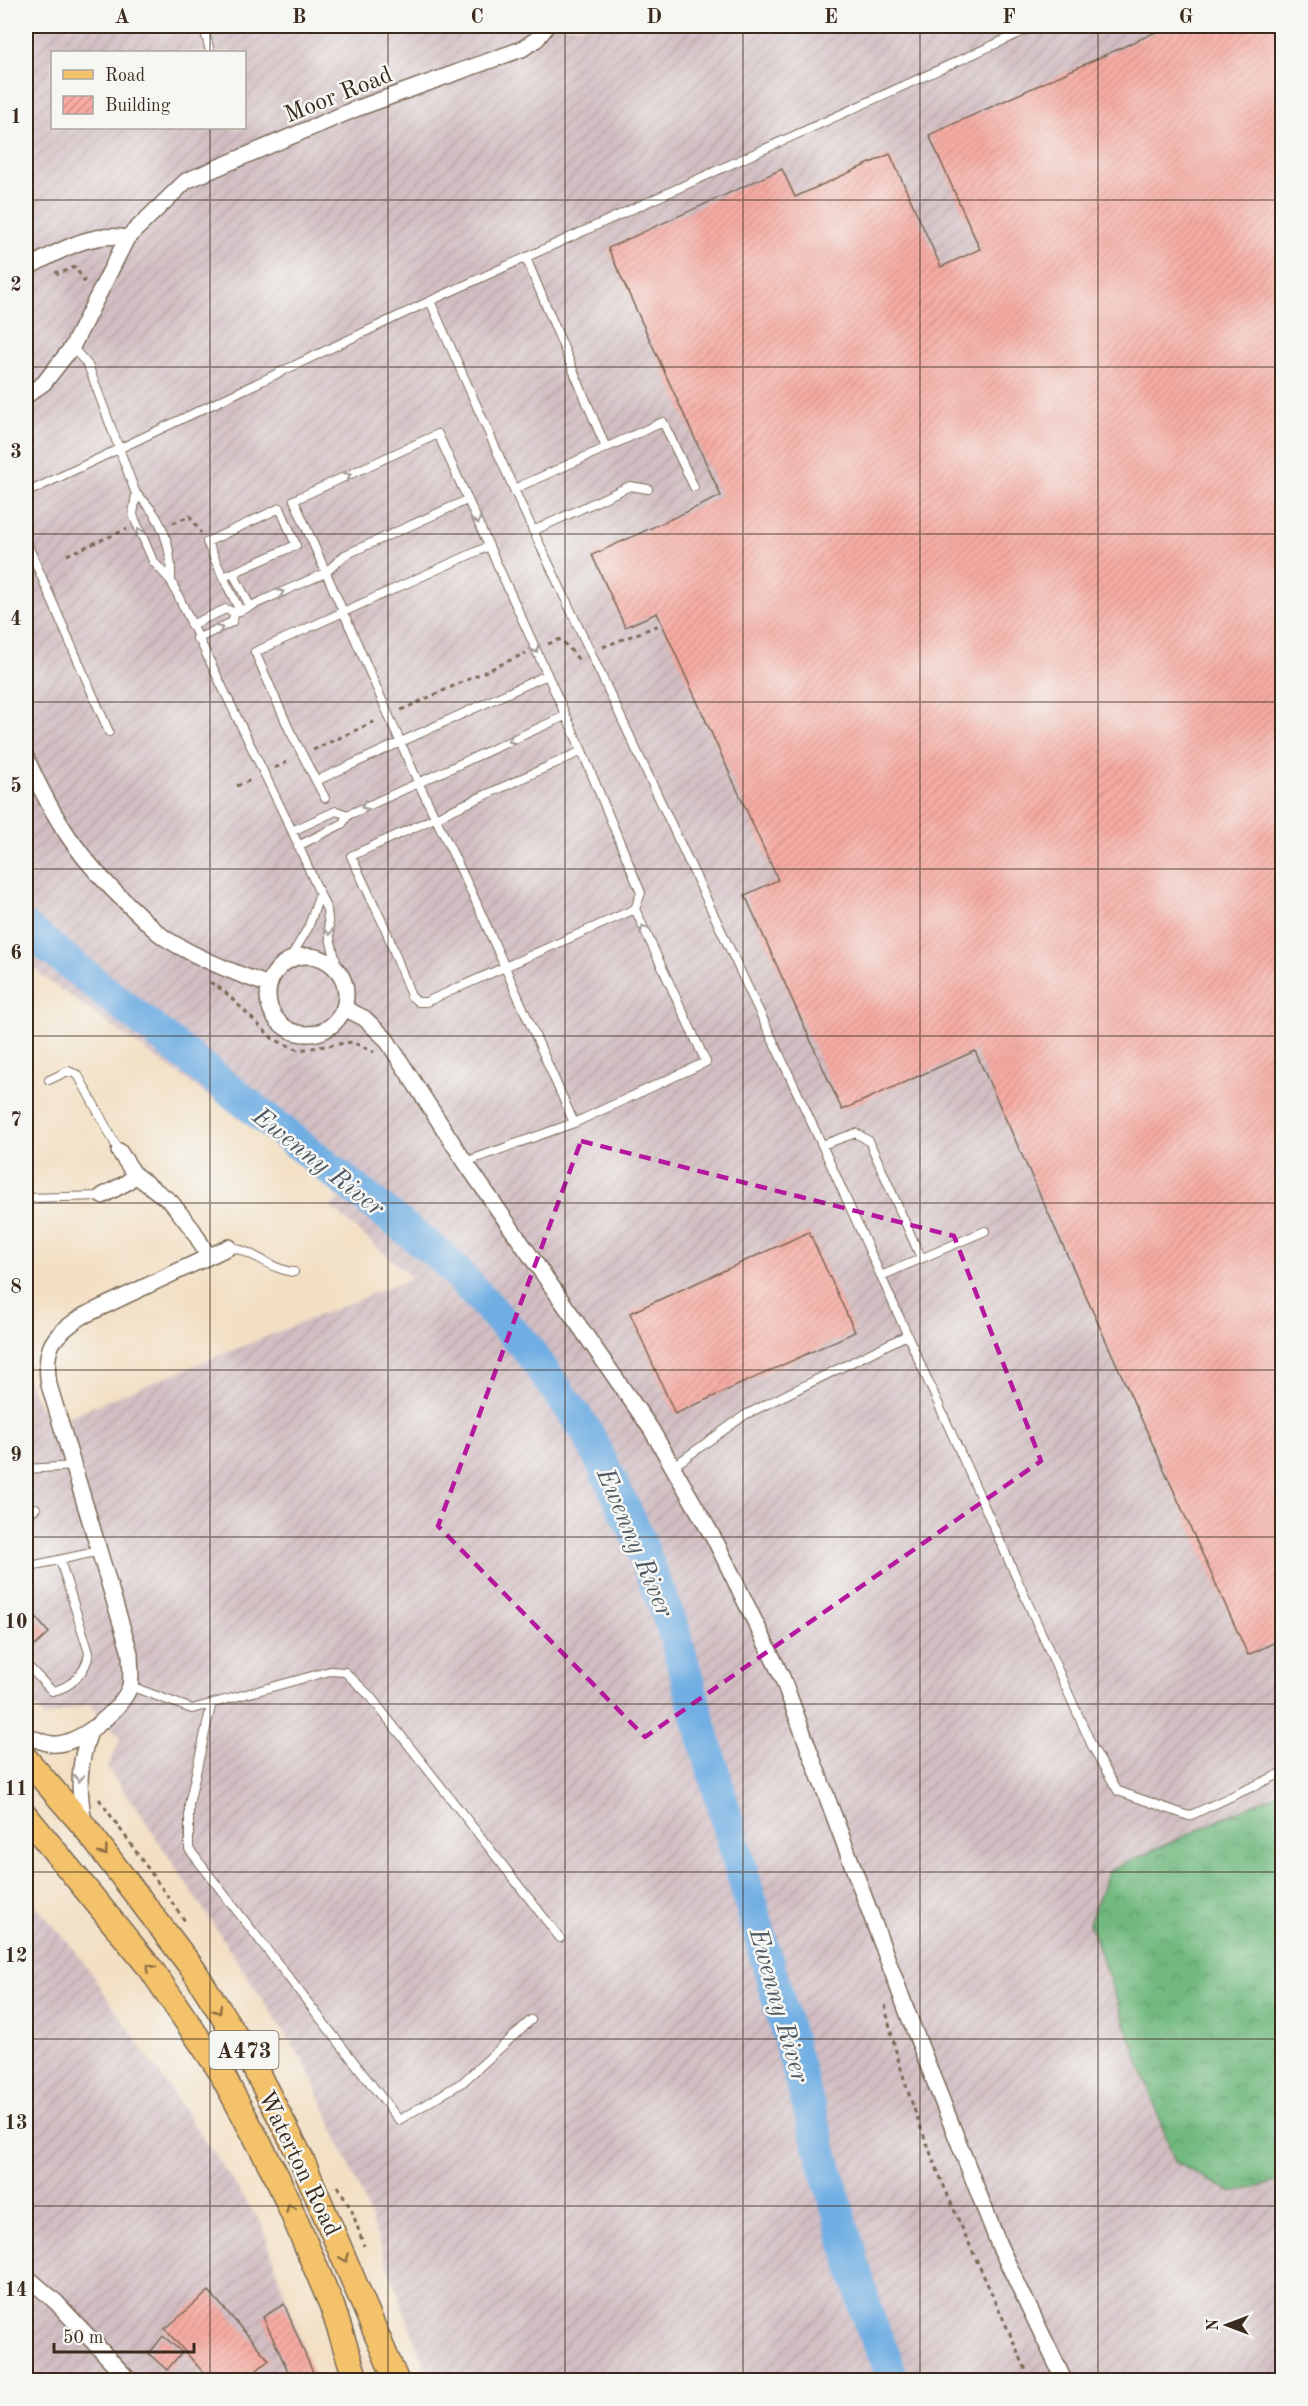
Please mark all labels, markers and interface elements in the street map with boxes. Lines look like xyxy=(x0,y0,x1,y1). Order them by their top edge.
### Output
text: A xyxy=(114,8,130,28)
text: B xyxy=(292,8,306,28)
text: C xyxy=(470,8,484,28)
text: D xyxy=(646,8,662,28)
text: E xyxy=(824,8,838,28)
text: F xyxy=(1002,8,1016,28)
text: G xyxy=(1179,8,1193,28)
legend xyxy=(51,51,246,129)
street label: Moor Road xyxy=(281,63,396,128)
text: Road xyxy=(105,67,145,85)
text: Building xyxy=(105,97,171,115)
text: 1 xyxy=(10,108,22,128)
text: 2 xyxy=(10,276,22,296)
text: 3 xyxy=(10,443,22,463)
one-way arrow xyxy=(340,471,351,483)
one-way arrow xyxy=(470,514,482,525)
one-way arrow xyxy=(135,527,147,538)
one-way arrow xyxy=(273,588,284,600)
text: 4 xyxy=(10,610,22,630)
one-way arrow xyxy=(212,624,223,636)
one-way arrow xyxy=(528,642,540,653)
one-way arrow xyxy=(507,733,518,745)
text: 5 xyxy=(10,776,22,797)
one-way arrow xyxy=(361,799,372,811)
one-way arrow xyxy=(639,924,651,935)
one-way arrow xyxy=(323,927,335,936)
text: 6 xyxy=(10,944,22,964)
water label: Ewenny River xyxy=(246,1103,389,1222)
text: 7 xyxy=(10,1111,22,1131)
text: 8 xyxy=(10,1278,22,1298)
text: 9 xyxy=(10,1446,22,1466)
water label: Ewenny River xyxy=(591,1463,678,1622)
text: 10 xyxy=(4,1613,28,1633)
one-way arrow xyxy=(73,1773,85,1782)
text: 11 xyxy=(4,1780,28,1800)
one-way arrow xyxy=(97,1845,108,1856)
water label: Ewenny River xyxy=(743,1924,813,2087)
text: 12 xyxy=(4,1947,28,1967)
one-way arrow xyxy=(146,1964,157,1975)
one-way arrow xyxy=(211,2004,223,2014)
road number: A473 xyxy=(210,2031,278,2069)
street label: Waterton Road xyxy=(253,2087,344,2240)
text: 13 xyxy=(4,2114,28,2134)
one-way arrow xyxy=(285,2204,297,2215)
one-way arrow xyxy=(338,2251,350,2262)
text: 14 xyxy=(4,2281,28,2301)
north arrow xyxy=(1197,2295,1257,2355)
scale bar xyxy=(54,2316,194,2354)
text: N xyxy=(1206,2318,1222,2331)
text: 50 m xyxy=(63,2329,103,2347)

